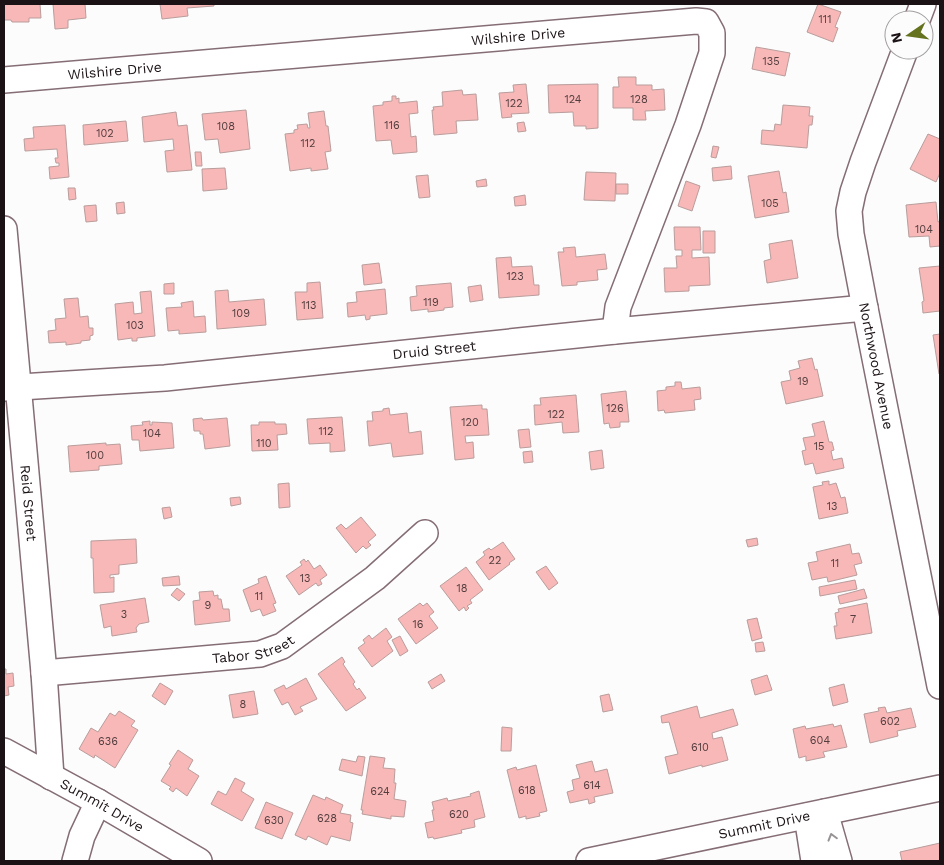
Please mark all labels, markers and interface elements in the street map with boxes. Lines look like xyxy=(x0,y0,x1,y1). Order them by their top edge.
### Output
north arrow xyxy=(884,10,934,60)
house number: 111 xyxy=(819,13,831,26)
street label: Wilshire Drive xyxy=(470,24,566,48)
text: N xyxy=(887,31,905,45)
house number: 135 xyxy=(762,55,780,68)
street label: Wilshire Drive xyxy=(67,59,162,83)
house number: 124 xyxy=(564,93,582,106)
house number: 128 xyxy=(630,93,648,106)
house number: 122 xyxy=(505,97,523,110)
house number: 116 xyxy=(384,119,400,132)
house number: 108 xyxy=(217,120,235,133)
house number: 102 xyxy=(96,127,114,140)
house number: 112 xyxy=(301,137,316,150)
house number: 105 xyxy=(761,197,779,210)
house number: 104 xyxy=(915,223,933,236)
house number: 123 xyxy=(506,270,524,283)
house number: 119 xyxy=(423,296,439,309)
house number: 113 xyxy=(302,299,317,312)
street label: Northwood Avenue xyxy=(856,301,897,431)
house number: 109 xyxy=(232,307,250,320)
house number: 103 xyxy=(126,319,144,332)
street label: Druid Street xyxy=(392,338,477,362)
house number: 19 xyxy=(797,375,809,388)
house number: 126 xyxy=(606,402,624,415)
house number: 122 xyxy=(547,408,565,421)
house number: 120 xyxy=(461,416,479,429)
house number: 112 xyxy=(319,425,334,438)
house number: 104 xyxy=(143,427,161,440)
house number: 110 xyxy=(256,437,272,450)
house number: 15 xyxy=(814,440,824,453)
house number: 100 xyxy=(86,449,104,462)
street label: Reid Street xyxy=(17,464,40,542)
house number: 13 xyxy=(827,500,837,513)
house number: 22 xyxy=(489,554,501,567)
house number: 11 xyxy=(831,557,839,570)
house number: 13 xyxy=(300,572,310,585)
house number: 18 xyxy=(456,582,468,595)
house number: 11 xyxy=(255,590,263,603)
house number: 9 xyxy=(205,599,212,612)
house number: 3 xyxy=(121,608,127,621)
house number: 7 xyxy=(850,613,856,626)
house number: 16 xyxy=(413,618,424,631)
street label: Tabor Street xyxy=(211,632,297,666)
house number: 8 xyxy=(240,698,247,711)
house number: 602 xyxy=(880,715,900,728)
house number: 604 xyxy=(810,734,830,747)
house number: 636 xyxy=(98,735,118,748)
house number: 610 xyxy=(691,741,709,754)
street label: Summit Drive xyxy=(58,775,147,835)
house number: 614 xyxy=(583,779,601,792)
house number: 618 xyxy=(518,784,536,797)
house number: 624 xyxy=(370,785,390,798)
street label: Summit Drive xyxy=(717,807,812,842)
house number: 620 xyxy=(449,808,469,821)
house number: 628 xyxy=(317,812,337,825)
house number: 630 xyxy=(264,814,284,827)
one-way arrow xyxy=(827,833,837,841)

